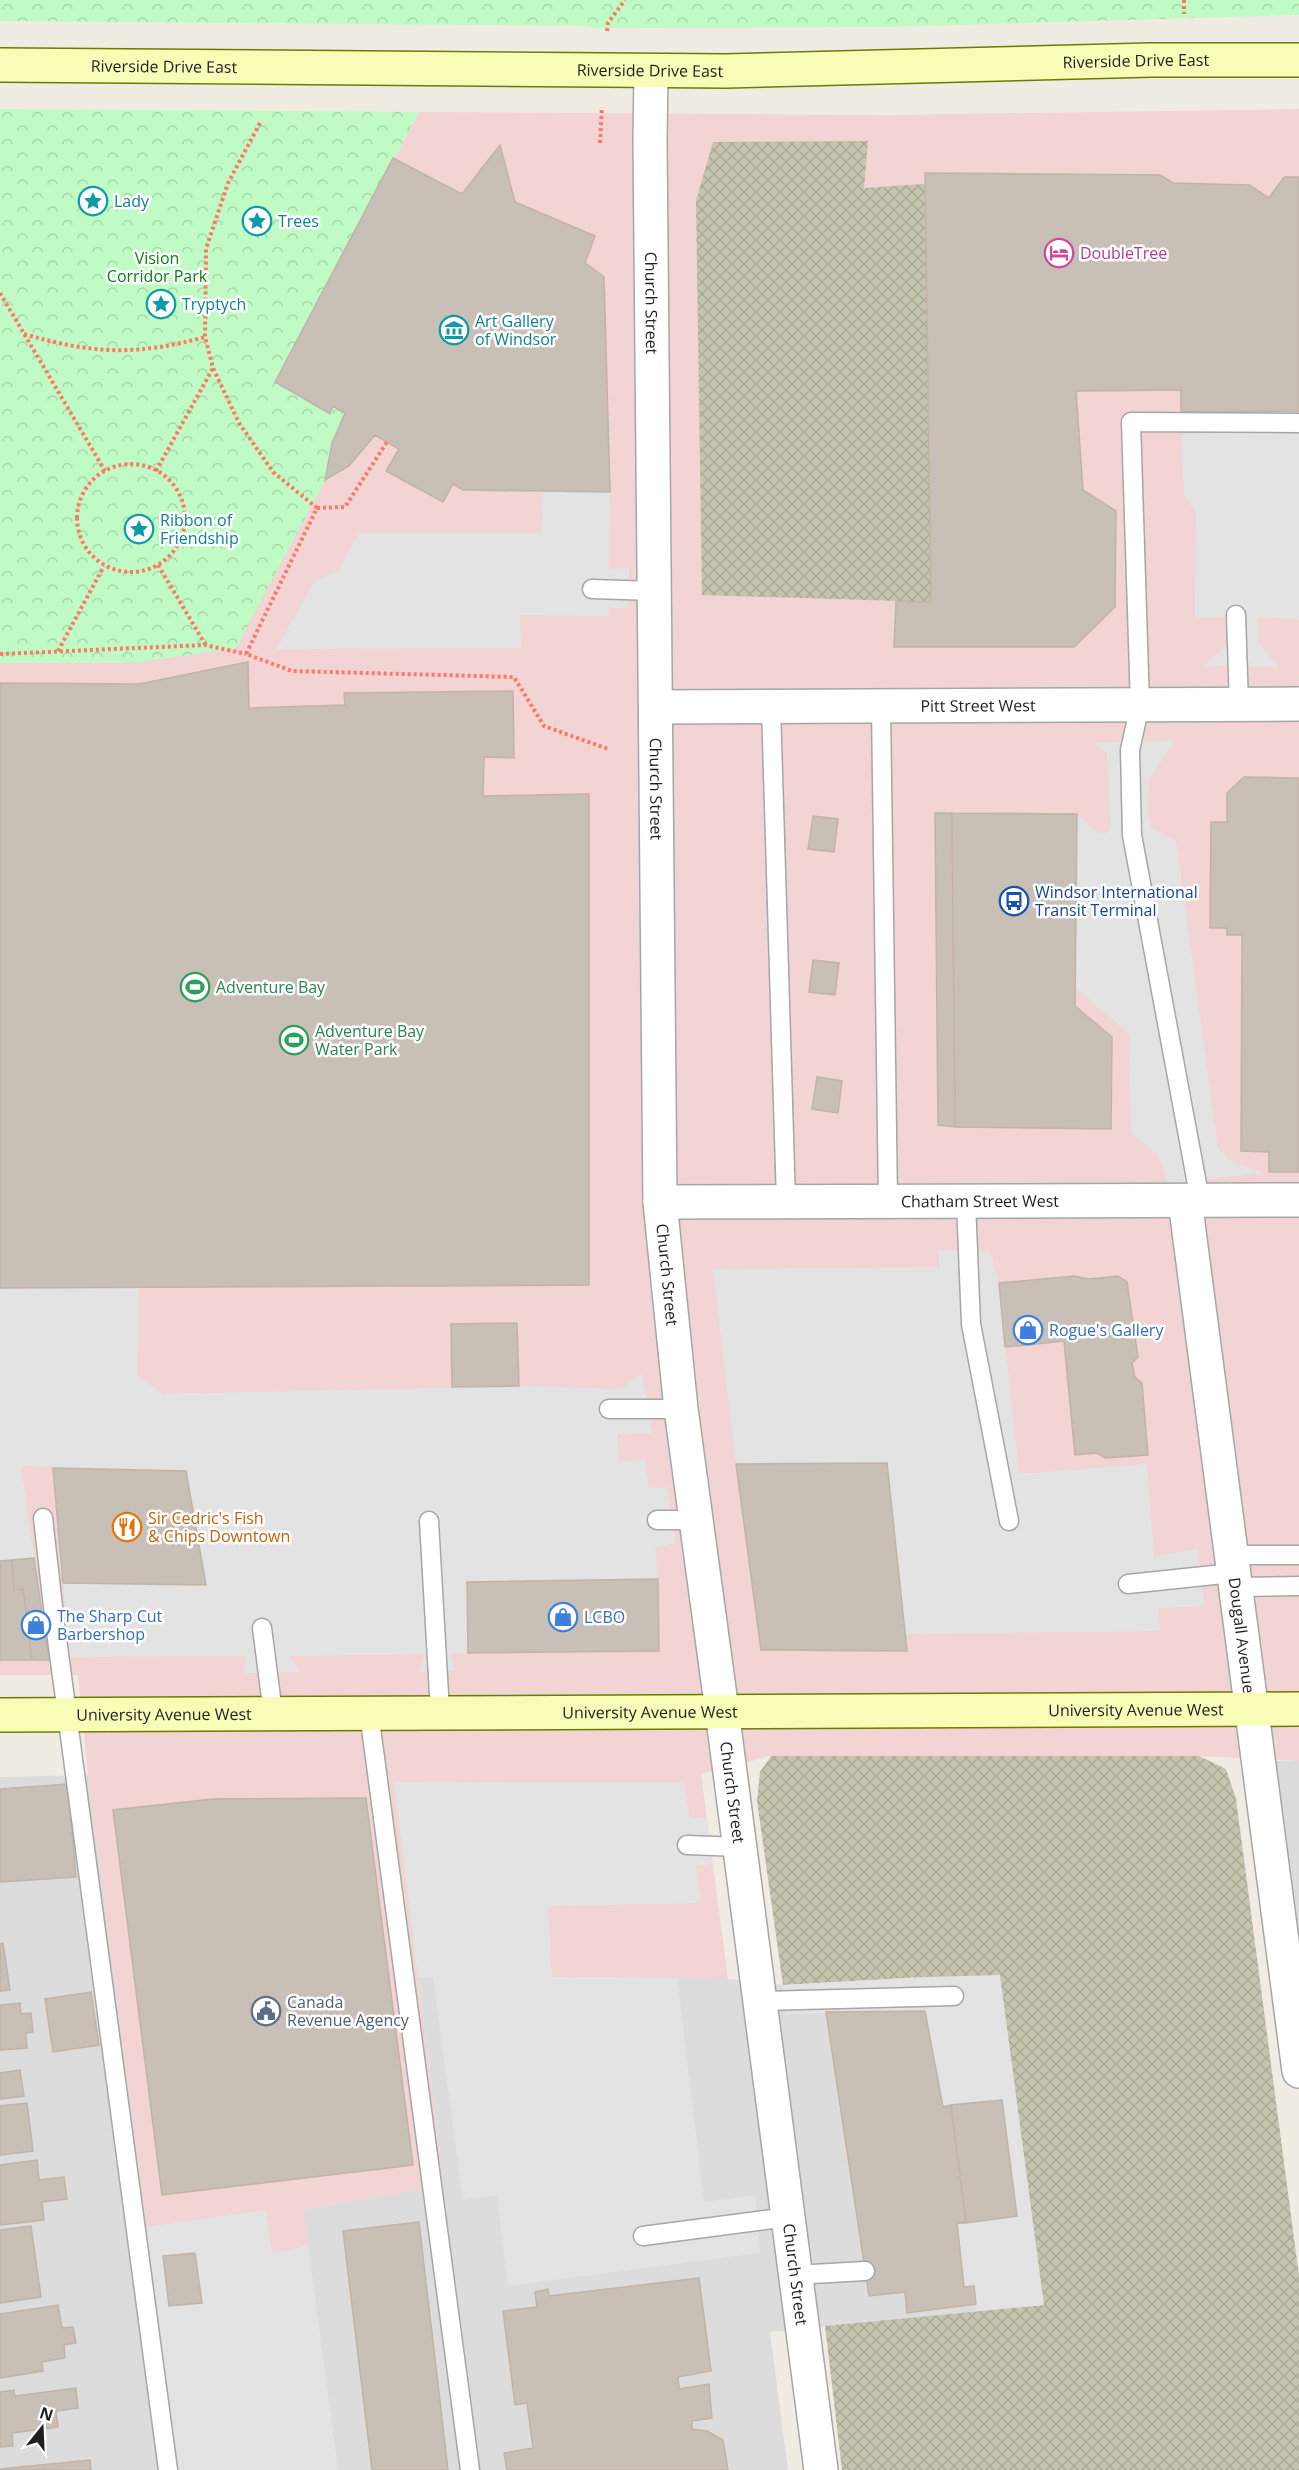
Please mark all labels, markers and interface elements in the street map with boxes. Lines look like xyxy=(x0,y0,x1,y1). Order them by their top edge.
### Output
street label: Riverside Drive East xyxy=(1062,49,1209,73)
street label: Riverside Drive East xyxy=(91,55,238,78)
street label: Riverside Drive East xyxy=(577,59,724,82)
place icon: Lady xyxy=(77,185,109,217)
place label: Lady xyxy=(114,190,150,212)
place icon: Trees xyxy=(241,205,273,237)
place label: Trees xyxy=(278,210,319,232)
hotel icon: DoubleTree xyxy=(1043,237,1075,269)
place label: DoubleTree xyxy=(1080,242,1167,264)
park label: Vision Corridor Park xyxy=(107,247,208,287)
street label: Church Street xyxy=(640,252,663,355)
place icon: Tryptych xyxy=(145,288,177,320)
place label: Tryptych xyxy=(182,293,246,315)
place label: Art Gallery of Windsor xyxy=(475,310,557,350)
museum icon: Art Gallery of Windsor xyxy=(438,314,470,346)
place label: Ribbon of Friendship xyxy=(160,509,239,549)
place icon: Ribbon of Friendship xyxy=(123,513,155,545)
street label: Pitt Street West xyxy=(920,694,1036,717)
street label: Church Street xyxy=(645,738,668,841)
place label: Windsor International Transit Terminal xyxy=(1035,881,1198,921)
bus stop icon: Windsor International Transit Terminal xyxy=(998,885,1030,917)
sports icon: Adventure Bay xyxy=(179,971,211,1003)
place label: Adventure Bay xyxy=(216,976,326,998)
place label: Adventure Bay Water Park xyxy=(315,1020,425,1060)
sports icon: Adventure Bay Water Park xyxy=(278,1024,310,1056)
street label: Chatham Street West xyxy=(901,1190,1059,1212)
street label: Church Street xyxy=(651,1222,684,1327)
shop icon: Rogue's Gallery xyxy=(1012,1314,1044,1346)
place label: Rogue's Gallery xyxy=(1049,1319,1164,1341)
place label: Sir Cedric's Fish & Chips Downtown xyxy=(148,1507,290,1547)
restaurant icon: Sir Cedric's Fish & Chips Downtown xyxy=(111,1511,143,1543)
street label: Dougall Avenue xyxy=(1223,1576,1260,1695)
shop icon: LCBO xyxy=(547,1601,579,1633)
place label: The Sharp Cut Barbershop xyxy=(57,1605,163,1645)
place label: LCBO xyxy=(584,1606,625,1628)
shop icon: The Sharp Cut Barbershop xyxy=(20,1609,52,1641)
street label: University Avenue West xyxy=(1048,1698,1224,1721)
street label: University Avenue West xyxy=(562,1701,738,1723)
street label: University Avenue West xyxy=(76,1703,252,1726)
street label: Church Street xyxy=(715,1740,750,1845)
place label: Canada Revenue Agency xyxy=(287,1991,410,2031)
public building icon: Canada Revenue Agency xyxy=(250,1995,282,2027)
street label: Church Street xyxy=(778,2222,813,2327)
north arrow xyxy=(12,2398,72,2458)
text: N xyxy=(37,2401,56,2426)

